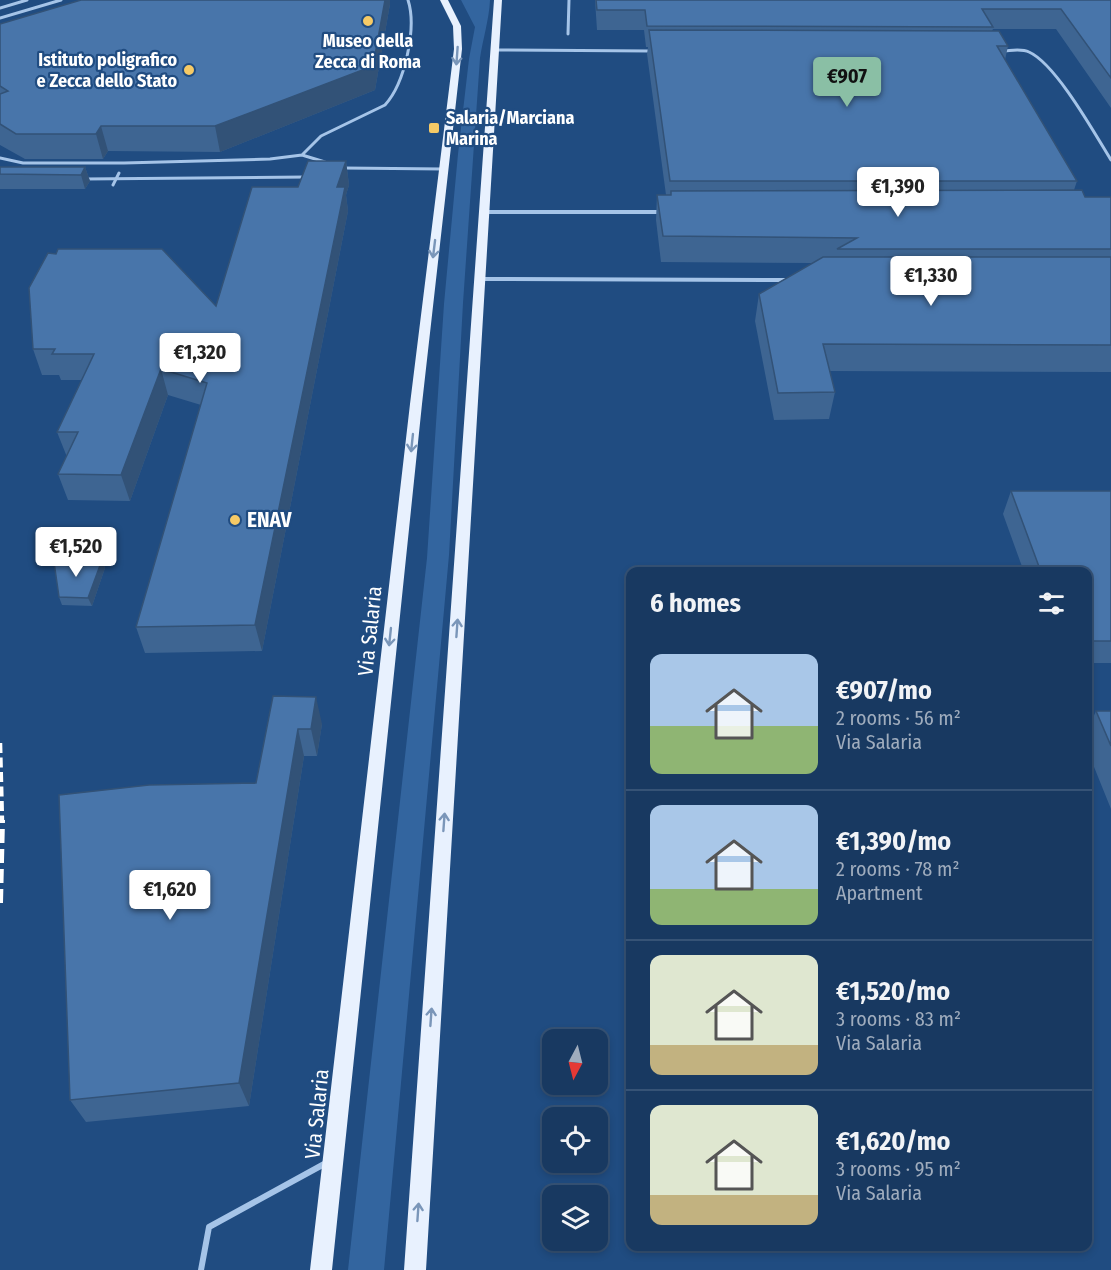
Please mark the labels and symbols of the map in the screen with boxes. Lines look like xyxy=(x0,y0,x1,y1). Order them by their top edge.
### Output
marker: Museo della Zecca di Roma xyxy=(361,14,375,28)
place label: Museo della Zecca di Roma xyxy=(315,30,421,73)
one-way arrow xyxy=(452,45,463,65)
place label: Istituto poligrafico e Zecca dello Stato xyxy=(37,49,177,92)
pin: €907 xyxy=(811,57,883,108)
marker: Istituto poligrafico e Zecca dello Stato xyxy=(182,63,196,77)
place label: Salaria/Marciana Marina xyxy=(446,107,574,150)
marker: Salaria/Marciana Marina xyxy=(427,121,441,135)
pin: €1,390 xyxy=(849,167,947,218)
one-way arrow xyxy=(429,239,440,259)
pin: €1,330 xyxy=(882,256,980,307)
pin: €1,320 xyxy=(151,333,249,384)
one-way arrow xyxy=(406,432,417,452)
place label: ENAV xyxy=(247,507,293,533)
marker: ENAV xyxy=(228,513,242,527)
pin: €1,520 xyxy=(27,527,125,578)
street label: Via Salaria xyxy=(352,585,388,677)
one-way arrow xyxy=(452,618,463,638)
one-way arrow xyxy=(385,626,396,646)
one-way arrow xyxy=(439,813,450,833)
pin: €1,620 xyxy=(121,870,219,921)
one-way arrow xyxy=(426,1008,437,1028)
north arrow xyxy=(542,1029,608,1095)
street label: Via Salaria xyxy=(299,1068,335,1160)
one-way arrow xyxy=(413,1202,424,1222)

